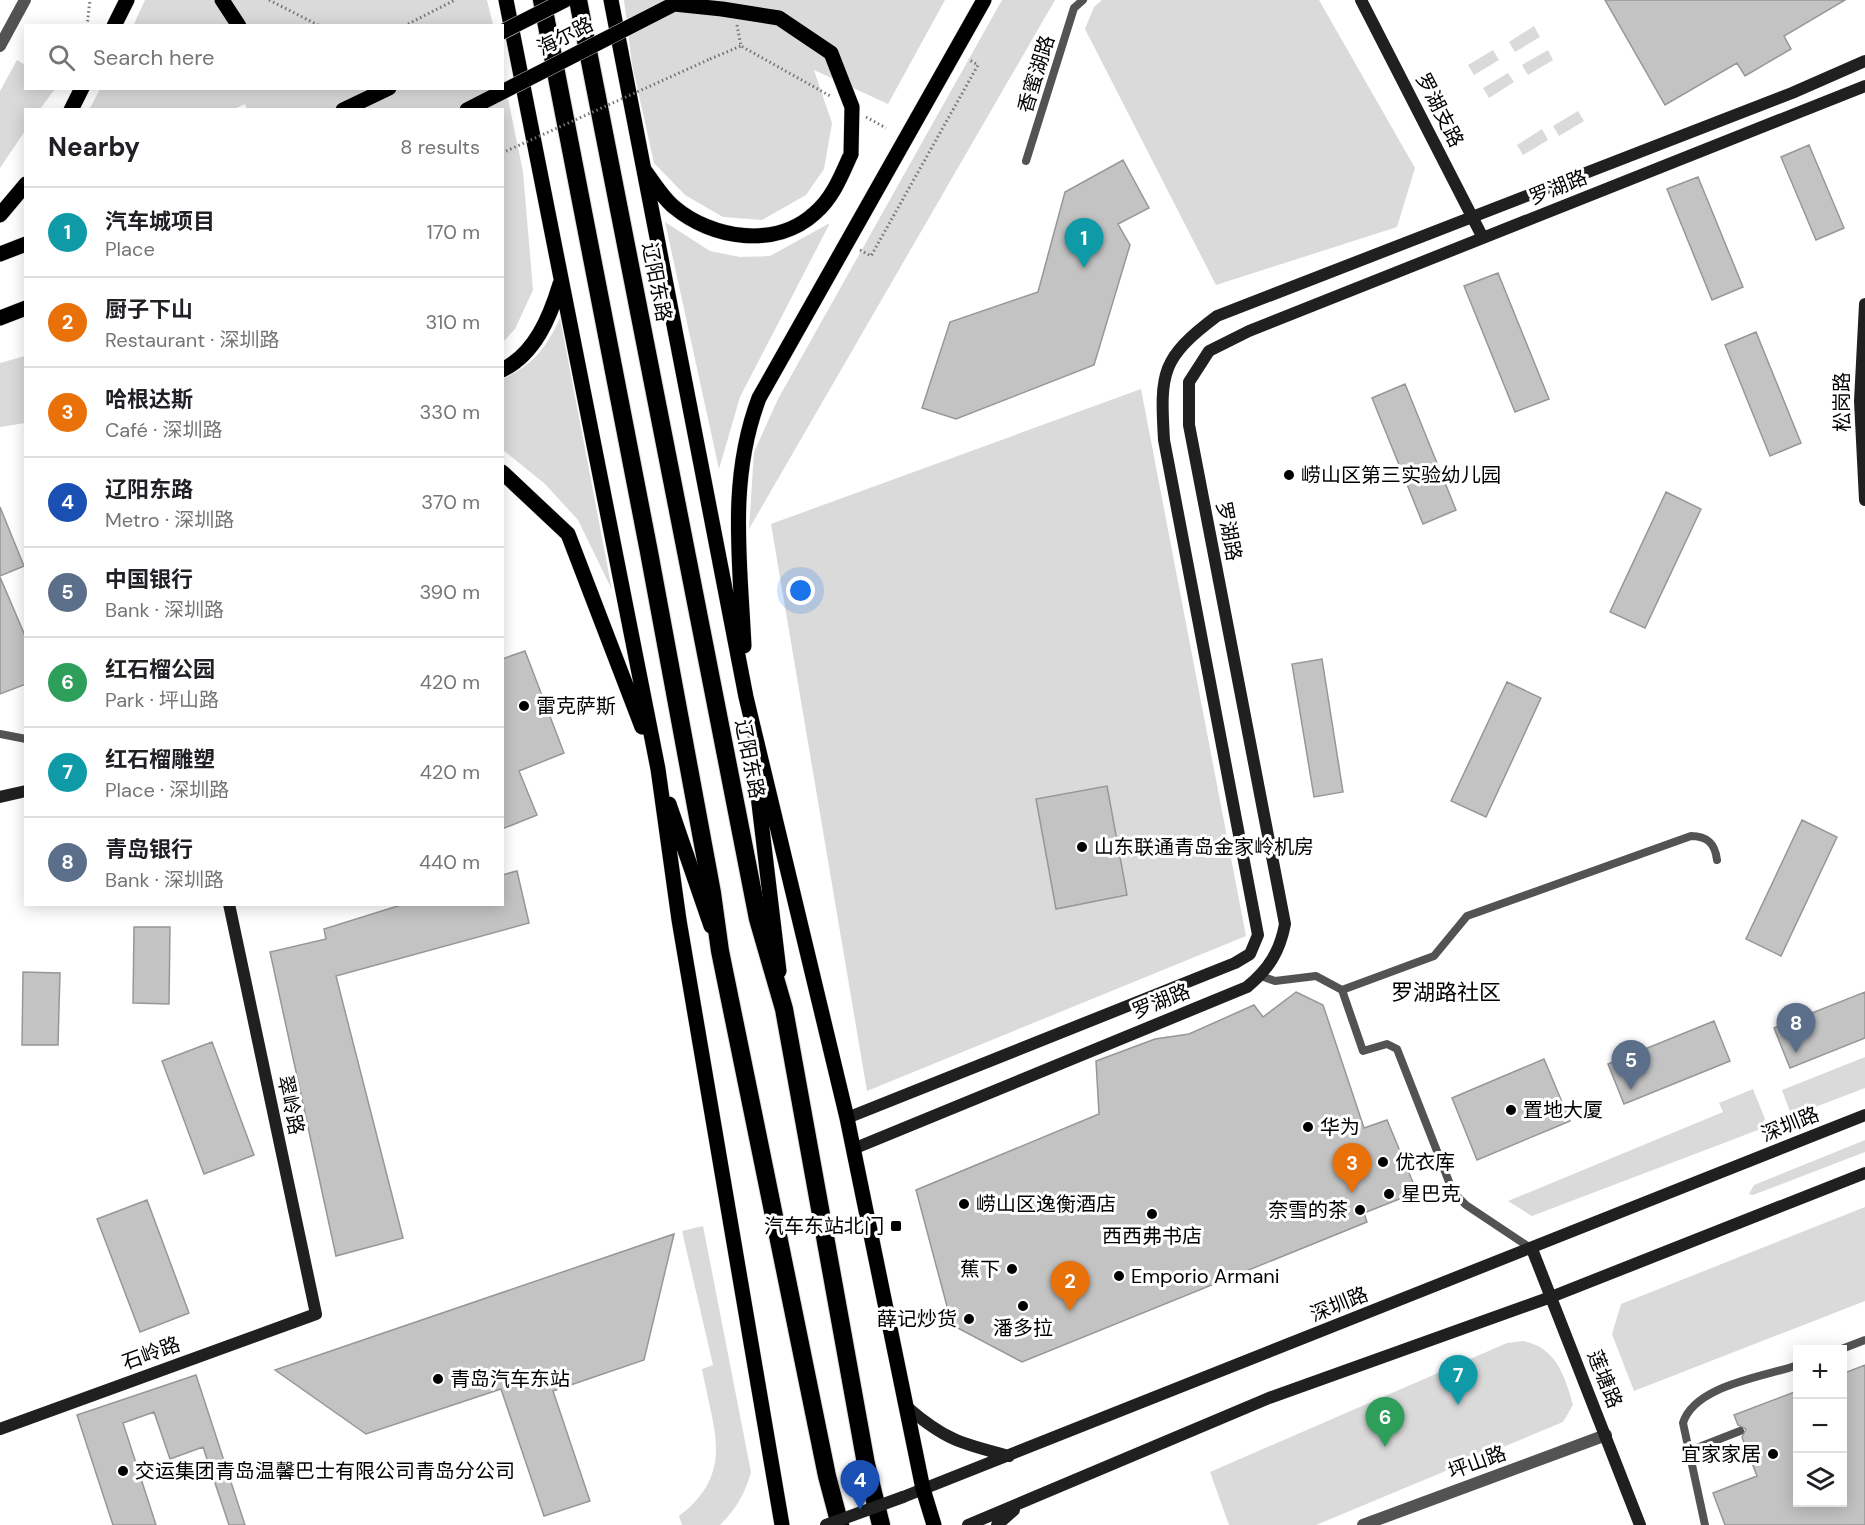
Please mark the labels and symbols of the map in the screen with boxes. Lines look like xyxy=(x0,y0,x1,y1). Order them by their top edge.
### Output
street label: 海尔路 xyxy=(532,11,598,61)
street label: 香蜜湖路 xyxy=(1012,32,1060,116)
street label: 罗湖支路 xyxy=(1410,68,1470,152)
street label: 罗湖路 xyxy=(1525,164,1591,210)
pin: 1 xyxy=(1064,218,1104,268)
street label: 辽阳东路 xyxy=(637,240,677,324)
street label: 松岗路 xyxy=(1829,372,1855,432)
place label: 崂山区第三实验幼儿园 xyxy=(1301,462,1501,488)
marker: 崂山区第三实验幼儿园 xyxy=(1282,468,1296,482)
street label: 罗湖路 xyxy=(1211,499,1247,563)
your location xyxy=(786,576,815,605)
place label: 雷克萨斯 xyxy=(536,693,616,719)
marker: 雷克萨斯 xyxy=(517,699,531,713)
street label: 辽阳东路 xyxy=(730,717,770,801)
place label: 山东联通青岛金家岭机房 xyxy=(1094,834,1314,860)
marker: 山东联通青岛金家岭机房 xyxy=(1075,840,1089,854)
street label: 罗湖路 xyxy=(1128,978,1194,1024)
district label: 罗湖路社区 xyxy=(1391,978,1501,1007)
pin: 8 xyxy=(1776,1004,1816,1053)
pin: 5 xyxy=(1612,1040,1650,1090)
street label: 翠岭路 xyxy=(272,1073,310,1137)
place label: 置地大厦 xyxy=(1523,1097,1603,1123)
street label: 深圳路 xyxy=(1757,1101,1823,1147)
marker: 置地大厦 xyxy=(1504,1103,1518,1117)
place label: 华为 xyxy=(1320,1114,1360,1140)
marker: 华为 xyxy=(1301,1120,1315,1134)
pin: 3 xyxy=(1332,1144,1372,1193)
place label: 优衣库 xyxy=(1395,1149,1455,1175)
marker: 优衣库 xyxy=(1376,1155,1390,1169)
place label: 星巴克 xyxy=(1401,1181,1461,1207)
marker: 星巴克 xyxy=(1382,1187,1396,1201)
place label: 崂山区逸衡酒店 xyxy=(976,1191,1116,1217)
marker: 崂山区逸衡酒店 xyxy=(957,1197,971,1211)
place label: 奈雪的茶 xyxy=(1268,1197,1348,1223)
marker: 奈雪的茶 xyxy=(1353,1203,1367,1217)
marker: 西西弗书店 xyxy=(1145,1207,1159,1221)
place label: 汽车东站北门 xyxy=(764,1213,884,1239)
marker: 汽车东站北门 xyxy=(889,1219,903,1233)
place label: 西西弗书店 xyxy=(1102,1223,1202,1249)
place label: 蕉下 xyxy=(960,1256,1000,1282)
marker: 蕉下 xyxy=(1005,1262,1019,1276)
pin: 2 xyxy=(1050,1262,1090,1311)
place label: Emporio Armani xyxy=(1131,1263,1280,1289)
marker: Emporio Armani xyxy=(1112,1269,1126,1283)
street label: 深圳路 xyxy=(1306,1281,1372,1327)
marker: 潘多拉 xyxy=(1016,1299,1030,1313)
place label: 薛记炒货 xyxy=(877,1306,957,1332)
marker: 薛记炒货 xyxy=(962,1312,976,1326)
place label: 潘多拉 xyxy=(993,1315,1053,1341)
street label: 石岭路 xyxy=(118,1331,184,1375)
street label: 莲塘路 xyxy=(1582,1346,1628,1412)
pin: 7 xyxy=(1438,1356,1478,1405)
place label: 青岛汽车东站 xyxy=(450,1366,570,1392)
marker: 青岛汽车东站 xyxy=(431,1372,445,1386)
pin: 6 xyxy=(1366,1398,1404,1447)
street label: 坪山路 xyxy=(1444,1440,1510,1484)
place label: 宜家家居 xyxy=(1681,1441,1761,1467)
marker: 宜家家居 xyxy=(1766,1447,1780,1461)
place label: 交运集团青岛温馨巴士有限公司青岛分公司 xyxy=(135,1458,515,1484)
pin: 4 xyxy=(840,1460,880,1510)
marker: 交运集团青岛温馨巴士有限公司青岛分公司 xyxy=(116,1464,130,1478)

